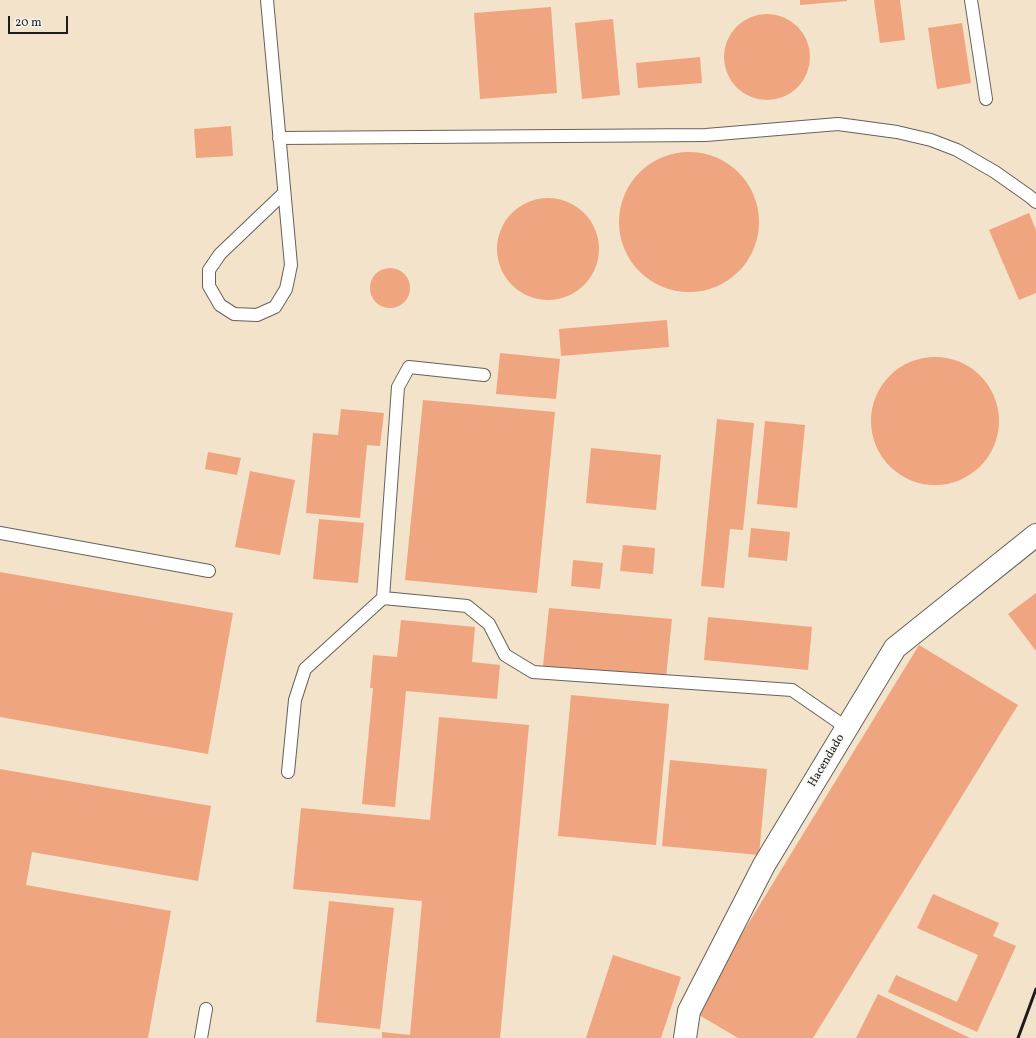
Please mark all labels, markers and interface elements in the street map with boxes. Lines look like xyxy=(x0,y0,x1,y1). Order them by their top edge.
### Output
scale bar xyxy=(10,8,70,34)
text: 20 m xyxy=(15,15,42,31)
street label: Hacendado xyxy=(806,732,848,790)

